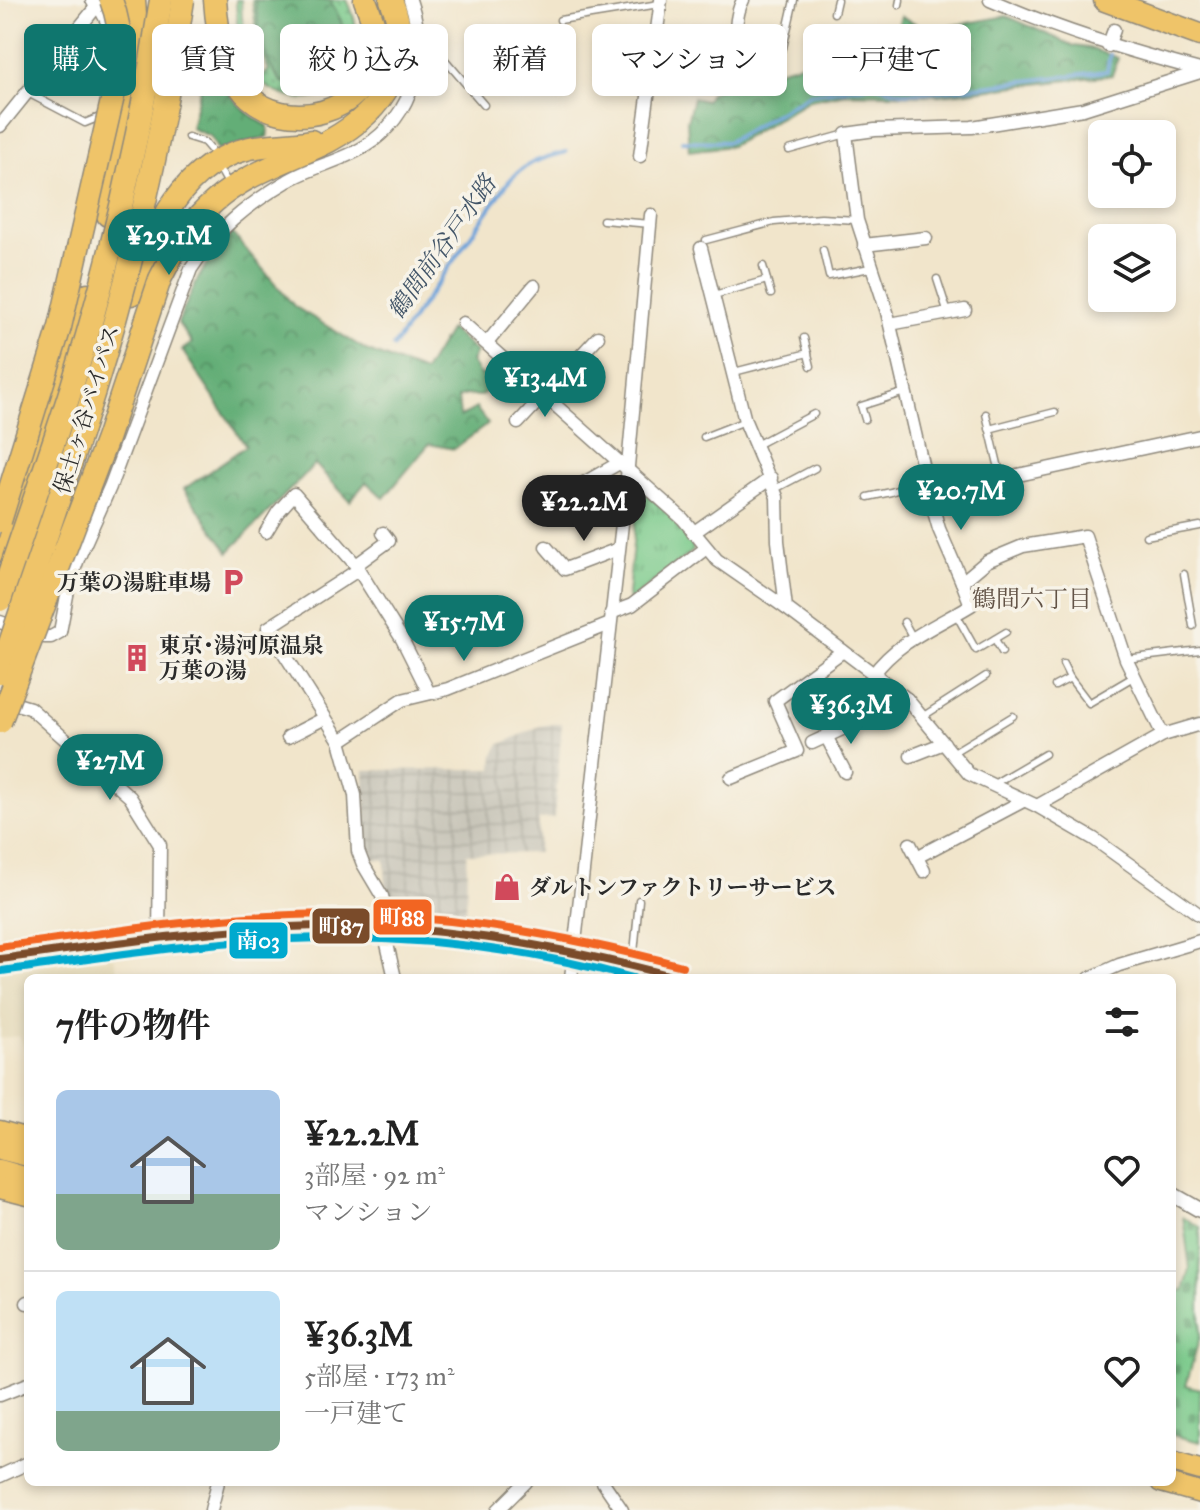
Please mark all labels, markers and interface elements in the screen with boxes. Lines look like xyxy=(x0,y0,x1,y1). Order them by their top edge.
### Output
chip: 購入 xyxy=(24,24,136,96)
chip: 賃貸 xyxy=(152,24,264,96)
chip: 絞り込み xyxy=(280,24,448,96)
chip: 新着 xyxy=(464,24,576,96)
chip: マンション xyxy=(592,24,787,96)
chip: 一戸建て xyxy=(803,24,971,96)
map controls xyxy=(1088,120,1176,312)
button: locate xyxy=(1088,120,1176,208)
water label: 鶴間前谷戸水路 xyxy=(382,168,504,324)
pin: ¥29.1M xyxy=(104,209,234,277)
text: ¥29.1M xyxy=(126,219,212,251)
button: layers xyxy=(1088,224,1176,312)
street label: 保土ヶ谷バイパス xyxy=(48,321,125,497)
pin: ¥13.4M xyxy=(480,351,610,419)
text: ¥13.4M xyxy=(503,361,587,393)
pin: ¥20.7M xyxy=(896,464,1026,532)
text: ¥20.7M xyxy=(916,474,1006,506)
pin: ¥22.2M xyxy=(519,475,649,543)
text: ¥22.2M xyxy=(540,485,628,517)
parking icon: 万葉の湯駐車場 xyxy=(218,567,248,597)
place label: 万葉の湯駐車場 xyxy=(57,569,211,596)
district label: 鶴間六丁目 xyxy=(972,584,1092,614)
pin: ¥15.7M xyxy=(399,595,529,663)
text: ¥15.7M xyxy=(422,605,506,637)
place label: 東京･湯河原温泉 万葉の湯 xyxy=(159,632,324,684)
building icon: 東京･湯河原温泉 万葉の湯 xyxy=(122,643,152,673)
pin: ¥36.3M xyxy=(786,678,916,746)
text: ¥36.3M xyxy=(809,688,893,720)
pin: ¥27M xyxy=(63,734,157,802)
text: ¥27M xyxy=(75,744,145,776)
shop icon: ダルトンファクトリーサービス xyxy=(492,872,522,902)
place label: ダルトンファクトリーサービス xyxy=(529,874,837,901)
line badge: 町88 xyxy=(372,898,433,936)
text: 町88 xyxy=(379,904,425,931)
line badge: 町87 xyxy=(311,907,371,945)
text: 町87 xyxy=(318,913,364,940)
line badge: 南03 xyxy=(228,921,289,960)
text: 南03 xyxy=(236,927,280,954)
icon: filters xyxy=(1100,1000,1144,1044)
text: 7件の物件 xyxy=(56,1005,210,1046)
text: ¥22.2M xyxy=(304,1113,419,1154)
icon: home xyxy=(120,1122,216,1218)
icon: heart xyxy=(1100,1148,1144,1192)
text: 3部屋 · 92 m² xyxy=(304,1159,445,1191)
text: マンション xyxy=(304,1196,433,1228)
text: ¥36.3M xyxy=(304,1314,413,1355)
icon: home xyxy=(120,1323,216,1419)
icon: heart xyxy=(1100,1349,1144,1393)
text: 5部屋 · 173 m² xyxy=(304,1360,455,1392)
text: 一戸建て xyxy=(304,1397,408,1429)

